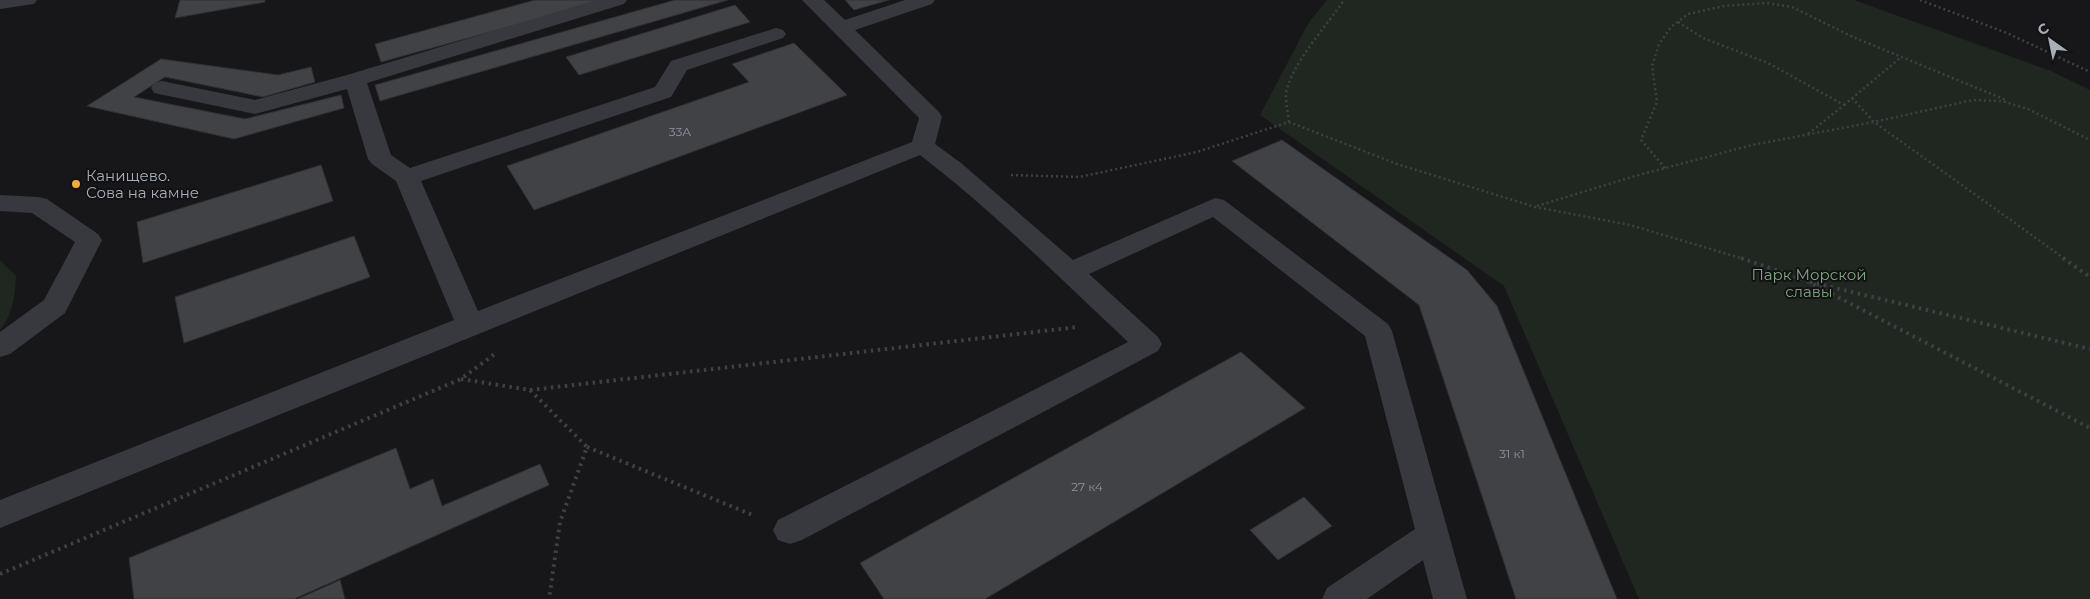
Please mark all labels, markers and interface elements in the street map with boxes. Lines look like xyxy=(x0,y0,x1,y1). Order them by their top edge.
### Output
north arrow xyxy=(2025,15,2075,65)
text: С xyxy=(2034,19,2052,39)
house number: 33А xyxy=(669,124,691,139)
place label: Канищево. Сова на камне xyxy=(86,166,199,202)
marker: Канищево. Сова на камне xyxy=(70,178,82,190)
park label: Парк Морской славы xyxy=(1751,265,1867,301)
house number: 31 к1 xyxy=(1499,446,1525,461)
house number: 27 к4 xyxy=(1071,479,1103,494)

